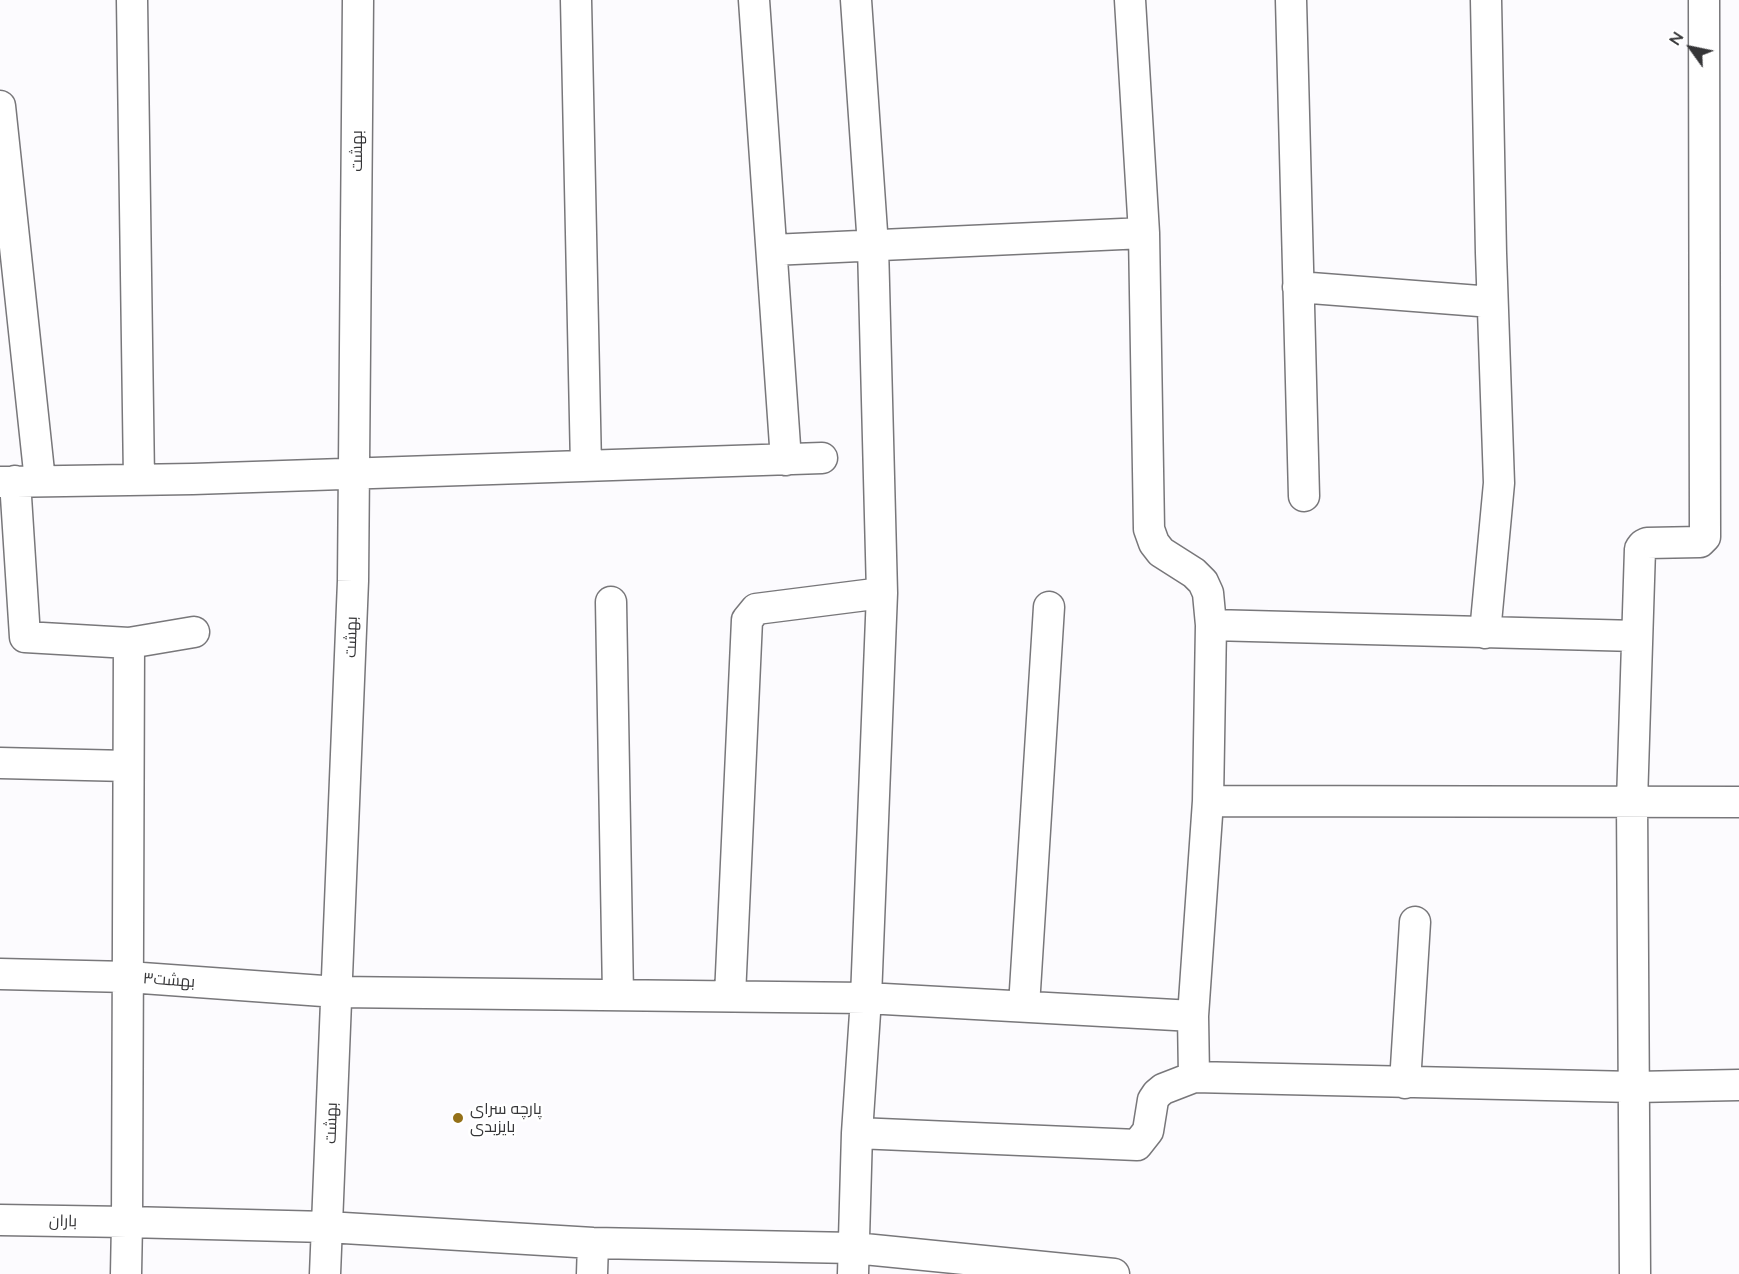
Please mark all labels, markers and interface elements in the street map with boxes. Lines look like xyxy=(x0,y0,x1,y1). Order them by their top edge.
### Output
north arrow xyxy=(1661,18,1721,78)
text: N xyxy=(1664,28,1687,48)
street label: بهشت xyxy=(347,130,367,172)
street label: بهشت xyxy=(341,616,361,658)
street label: بهشت۳ xyxy=(142,969,196,991)
place label: پارچه سرای بایزیدی xyxy=(470,1099,542,1137)
street label: بهشت xyxy=(321,1102,341,1144)
marker: پارچه سرای بایزیدی xyxy=(451,1111,465,1125)
street label: باران xyxy=(49,1211,77,1231)

